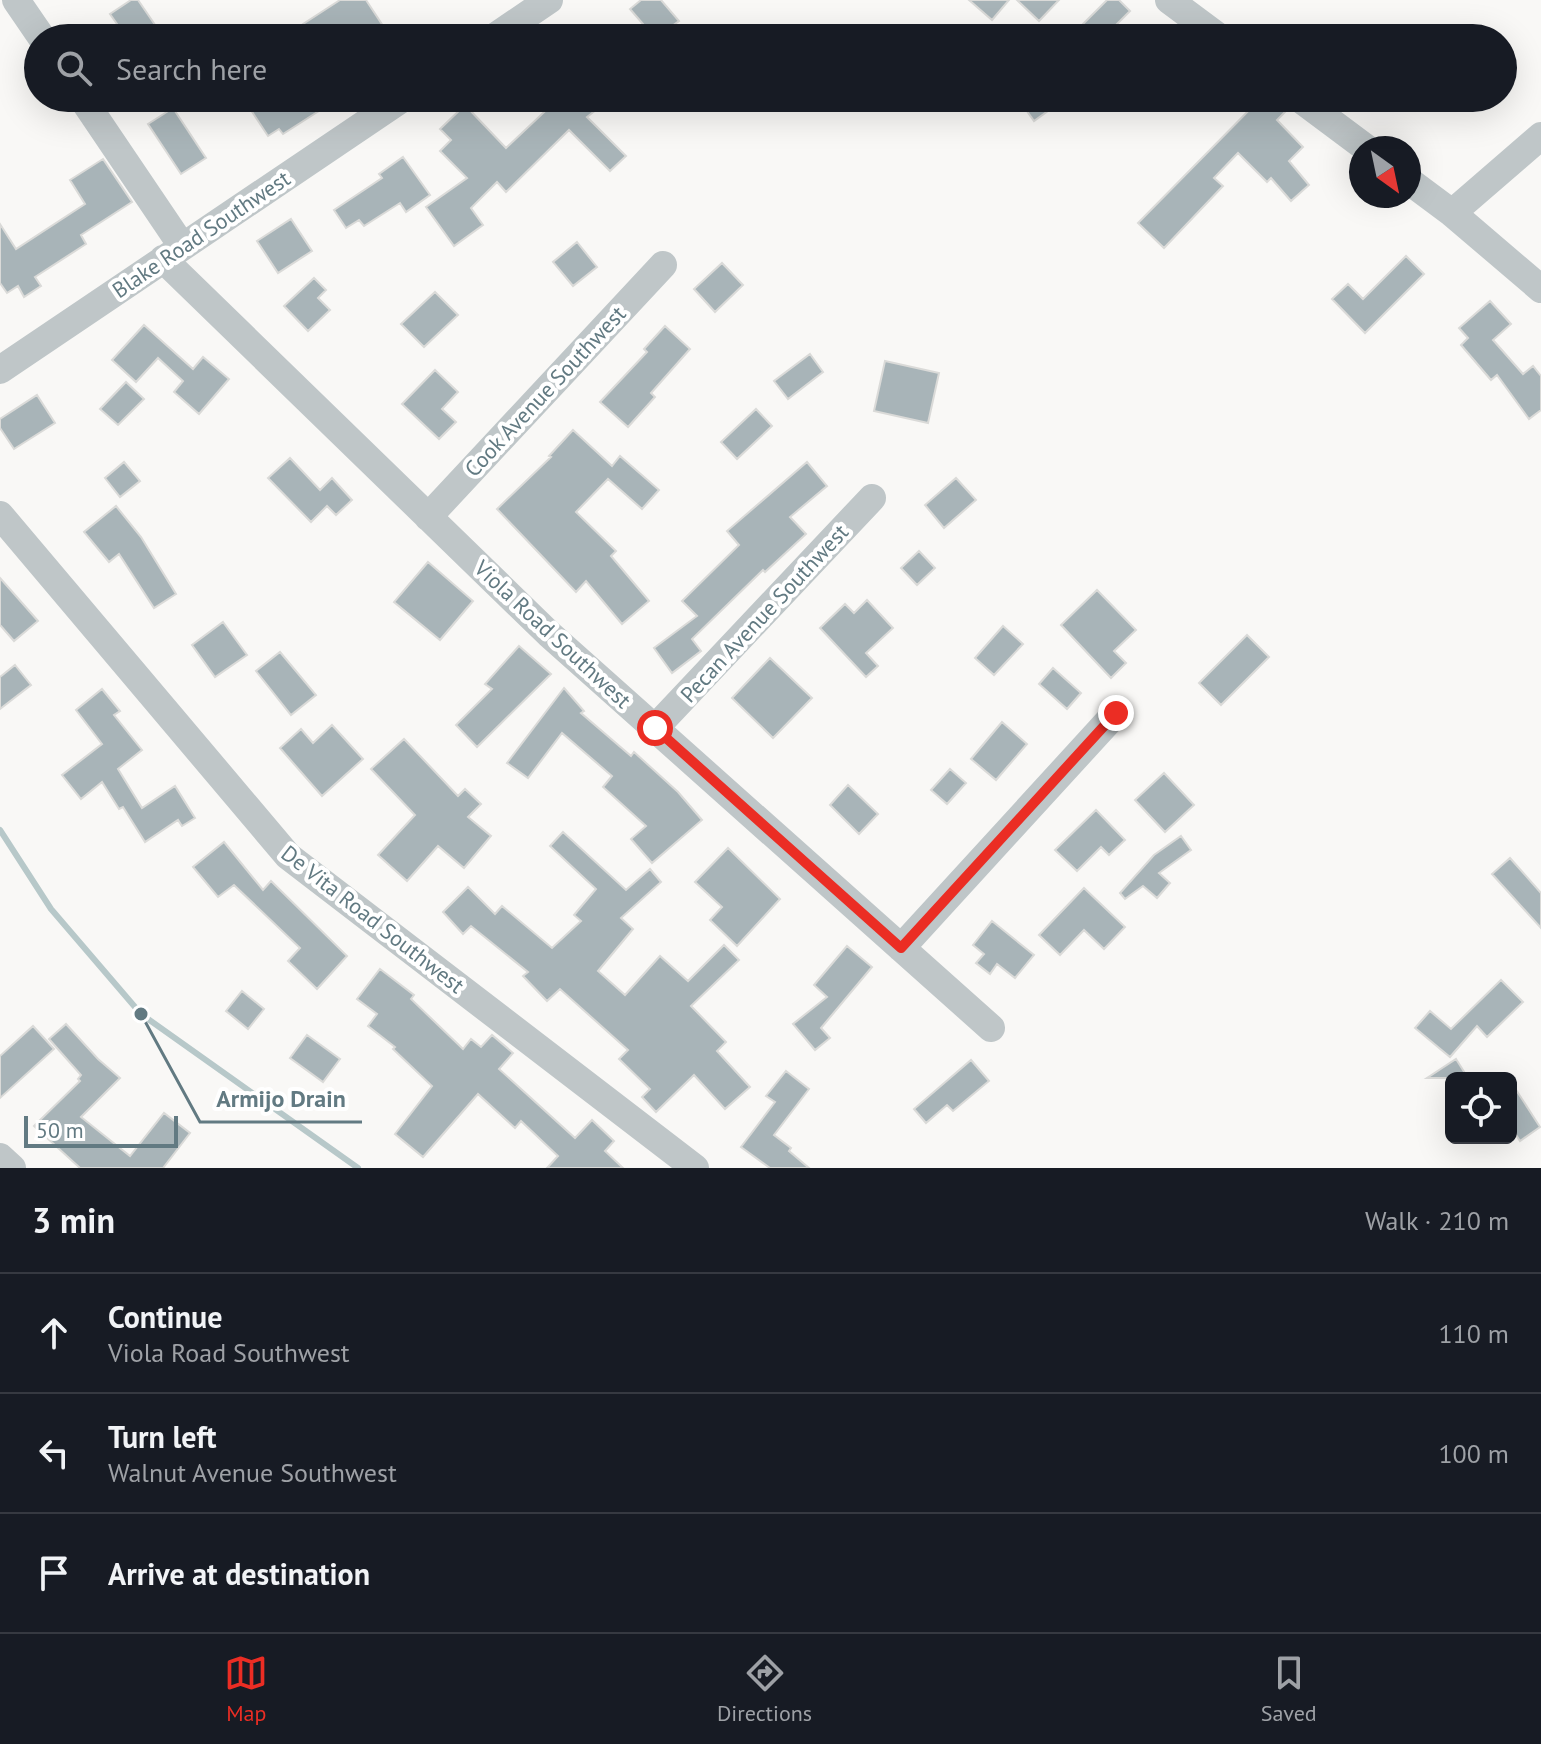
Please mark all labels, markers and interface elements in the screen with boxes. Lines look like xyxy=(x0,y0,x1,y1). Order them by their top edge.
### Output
search box xyxy=(24,24,1517,112)
icon: search xyxy=(52,46,96,90)
text: Search here xyxy=(116,49,267,88)
north arrow xyxy=(1349,136,1421,208)
street label: Blake Road Southwest xyxy=(107,164,296,304)
street label: Cook Avenue Southwest xyxy=(458,299,632,482)
street label: Pecan Avenue Southwest xyxy=(674,518,854,708)
street label: Viola Road Southwest xyxy=(468,553,638,714)
route end xyxy=(1098,695,1134,731)
route start xyxy=(637,710,673,746)
street label: De Vita Road Southwest xyxy=(276,839,471,999)
map controls xyxy=(1445,1072,1517,1144)
button: locate xyxy=(1445,1072,1517,1144)
callout: Armijo Drain xyxy=(200,1074,362,1122)
text: Armijo Drain xyxy=(216,1083,346,1114)
scale bar xyxy=(24,1112,178,1148)
text: 50 m xyxy=(36,1116,84,1144)
text: 3 min xyxy=(32,1198,115,1242)
text: Walk · 210 m xyxy=(1365,1204,1509,1237)
text: Continue xyxy=(108,1297,222,1336)
icon: ahead xyxy=(32,1311,76,1355)
text: 110 m xyxy=(1438,1317,1509,1350)
text: Viola Road Southwest xyxy=(108,1336,350,1369)
text: Turn left xyxy=(108,1417,216,1456)
icon: left xyxy=(32,1431,76,1475)
text: 100 m xyxy=(1438,1437,1509,1470)
text: Walnut Avenue Southwest xyxy=(108,1456,397,1489)
icon: arrive xyxy=(32,1551,76,1595)
text: Arrive at destination xyxy=(108,1554,370,1593)
tab: Map xyxy=(224,1651,268,1727)
tab: Directions xyxy=(717,1651,812,1727)
tab: Saved xyxy=(1261,1651,1317,1727)

